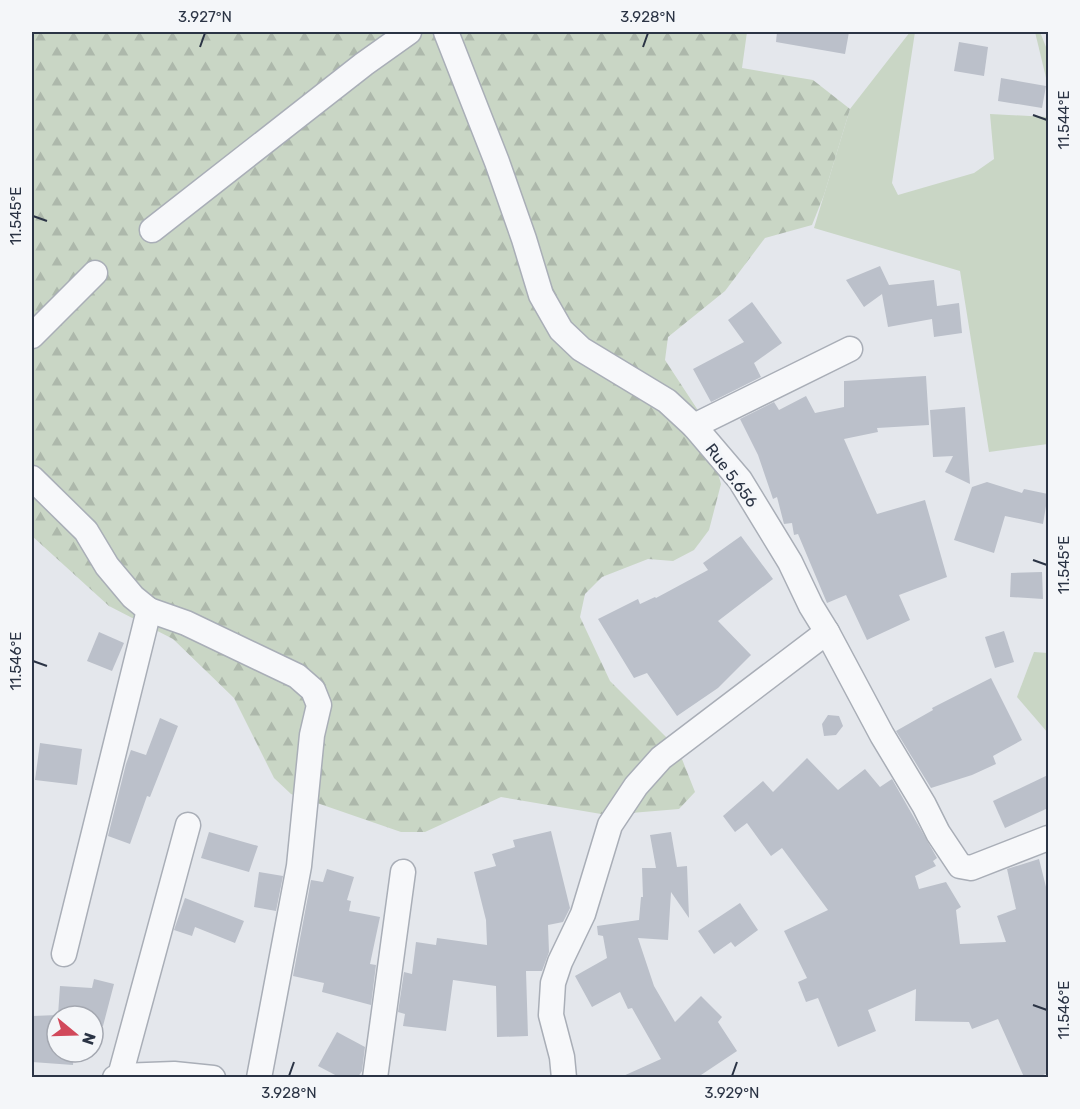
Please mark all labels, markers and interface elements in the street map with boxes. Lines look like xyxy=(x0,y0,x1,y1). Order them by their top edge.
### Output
text: 3.927°N xyxy=(178,8,232,26)
text: 3.928°N xyxy=(620,8,676,26)
text: 11.544°E xyxy=(1055,90,1073,150)
text: 11.545°E xyxy=(7,187,25,245)
street label: Rue 5.656 xyxy=(701,440,762,511)
text: 11.545°E xyxy=(1055,536,1073,594)
text: 11.546°E xyxy=(7,632,25,690)
text: 11.546°E xyxy=(1055,981,1073,1039)
north arrow xyxy=(45,1004,105,1064)
text: N xyxy=(78,1030,100,1047)
text: 3.928°N xyxy=(261,1084,317,1102)
text: 3.929°N xyxy=(705,1084,759,1102)

